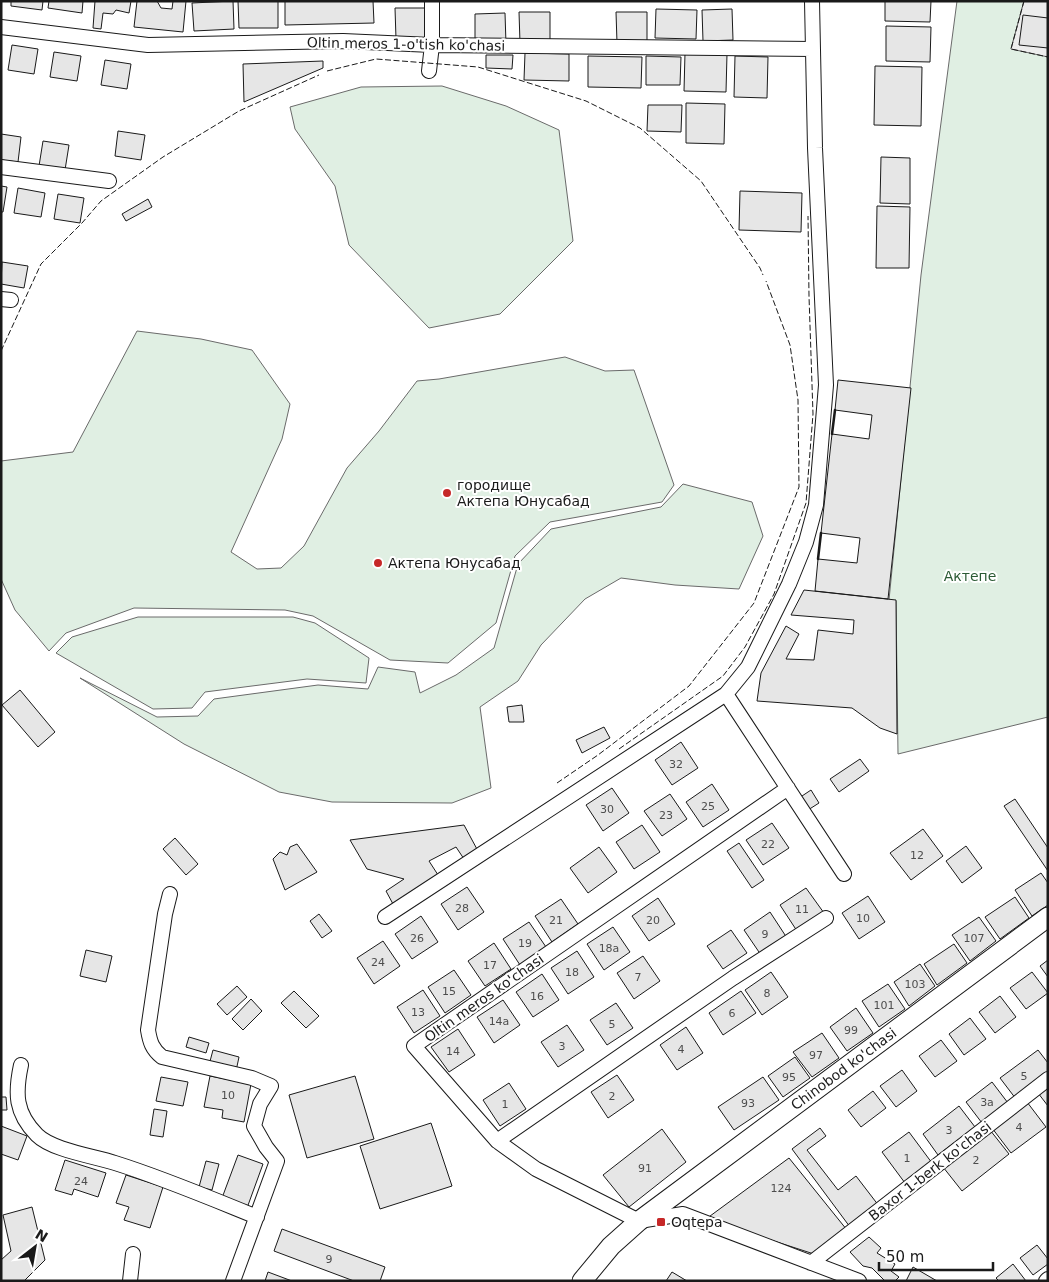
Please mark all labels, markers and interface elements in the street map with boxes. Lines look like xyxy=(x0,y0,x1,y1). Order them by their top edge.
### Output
street label: Oltin meros 1-o'tish ko'chasi xyxy=(307,34,505,54)
place label: городище Актепа Юнусабад xyxy=(457,477,590,509)
marker: городище Актепа Юнусабад xyxy=(441,487,453,499)
place label: Актепа Юнусабад xyxy=(388,555,521,571)
marker: Актепа Юнусабад xyxy=(372,557,384,569)
park label: Актепе xyxy=(944,568,996,584)
house number: 32 xyxy=(669,758,683,771)
house number: 25 xyxy=(701,800,715,813)
house number: 30 xyxy=(600,803,614,816)
house number: 23 xyxy=(659,809,673,822)
house number: 22 xyxy=(761,838,775,851)
house number: 12 xyxy=(910,849,924,862)
house number: 28 xyxy=(455,902,469,915)
house number: 11 xyxy=(795,903,809,916)
house number: 10 xyxy=(856,912,870,925)
house number: 21 xyxy=(549,914,563,927)
house number: 20 xyxy=(646,914,660,927)
house number: 9 xyxy=(762,928,769,941)
house number: 26 xyxy=(410,932,424,945)
house number: 107 xyxy=(964,932,985,945)
house number: 19 xyxy=(518,937,532,950)
house number: 18a xyxy=(599,942,619,955)
street label: Oltin meros ko'chasi xyxy=(421,951,547,1045)
house number: 24 xyxy=(371,956,385,969)
house number: 17 xyxy=(483,959,497,972)
house number: 18 xyxy=(565,966,579,979)
house number: 7 xyxy=(635,971,642,984)
house number: 103 xyxy=(905,978,926,991)
house number: 15 xyxy=(442,985,456,998)
house number: 8 xyxy=(764,987,771,1000)
house number: 16 xyxy=(530,990,544,1003)
house number: 101 xyxy=(874,999,895,1012)
house number: 13 xyxy=(411,1006,425,1019)
house number: 6 xyxy=(729,1007,736,1020)
house number: 14a xyxy=(489,1015,509,1028)
house number: 5 xyxy=(609,1018,616,1031)
house number: 99 xyxy=(844,1024,858,1037)
street label: Chinobod ko'chasi xyxy=(788,1025,899,1113)
house number: 3 xyxy=(559,1040,566,1053)
house number: 4 xyxy=(678,1043,685,1056)
house number: 14 xyxy=(446,1045,460,1058)
house number: 97 xyxy=(809,1049,823,1062)
house number: 5 xyxy=(1021,1070,1028,1083)
house number: 95 xyxy=(782,1071,796,1084)
house number: 10 xyxy=(221,1089,235,1102)
house number: 2 xyxy=(609,1090,616,1103)
house number: 3a xyxy=(980,1096,994,1109)
house number: 93 xyxy=(741,1097,755,1110)
house number: 1 xyxy=(502,1098,509,1111)
street label: Baxor 1-berk ko'chasi xyxy=(866,1118,994,1224)
house number: 4 xyxy=(1016,1121,1023,1134)
house number: 3 xyxy=(946,1124,953,1137)
house number: 1 xyxy=(904,1152,911,1165)
house number: 2 xyxy=(973,1154,980,1167)
house number: 91 xyxy=(638,1162,652,1175)
house number: 24 xyxy=(74,1175,88,1188)
house number: 124 xyxy=(771,1182,792,1195)
place label: Oqtepa xyxy=(671,1214,722,1230)
marker: Oqtepa xyxy=(655,1216,667,1228)
north arrow xyxy=(10,1222,60,1272)
text: N xyxy=(33,1226,51,1246)
scale bar xyxy=(879,1240,993,1272)
text: 50 m xyxy=(886,1248,924,1266)
house number: 9 xyxy=(326,1253,333,1266)

